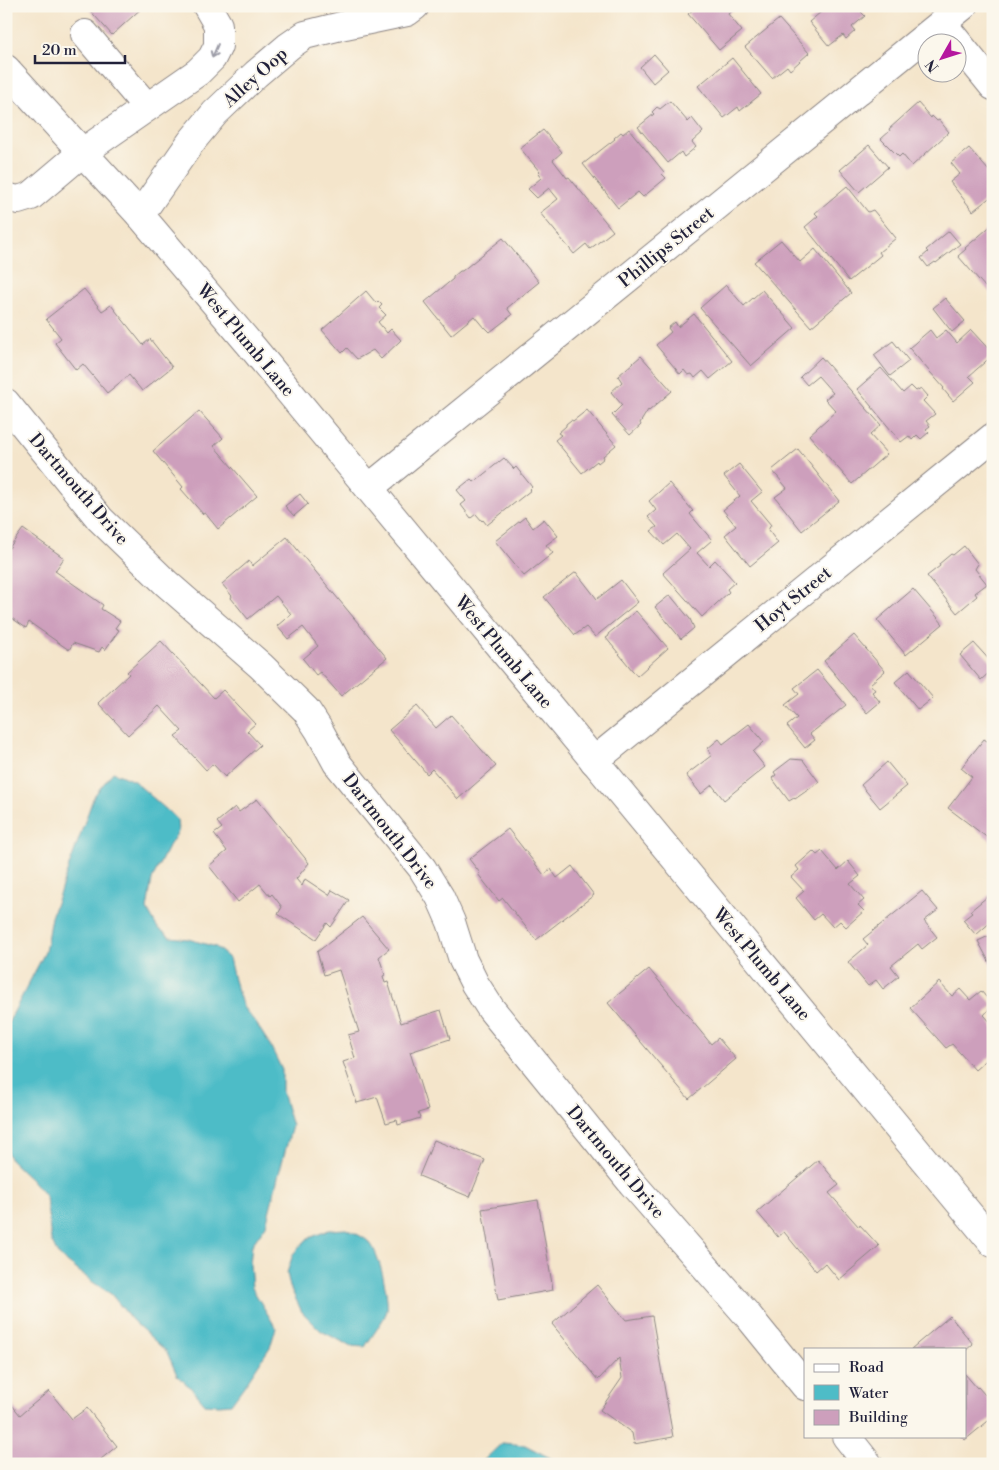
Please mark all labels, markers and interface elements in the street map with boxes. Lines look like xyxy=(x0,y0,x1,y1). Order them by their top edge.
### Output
scale bar xyxy=(35,32,125,64)
north arrow xyxy=(916,32,966,82)
text: 20 m xyxy=(42,41,77,60)
street label: Alley Oop xyxy=(218,42,292,113)
one-way arrow xyxy=(210,43,219,58)
text: N xyxy=(922,56,943,76)
street label: Phillips Street xyxy=(614,201,719,293)
street label: West Plumb Lane xyxy=(191,278,300,402)
street label: Dartmouth Drive xyxy=(24,429,133,550)
street label: Hoyt Street xyxy=(750,561,837,637)
street label: West Plumb Lane xyxy=(449,590,558,714)
street label: Dartmouth Drive xyxy=(337,769,442,894)
street label: West Plumb Lane xyxy=(707,902,816,1026)
street label: Dartmouth Drive xyxy=(562,1101,670,1224)
legend xyxy=(804,1348,966,1438)
text: Road xyxy=(849,1358,884,1377)
text: Water xyxy=(848,1384,889,1403)
text: Building xyxy=(848,1408,908,1427)

